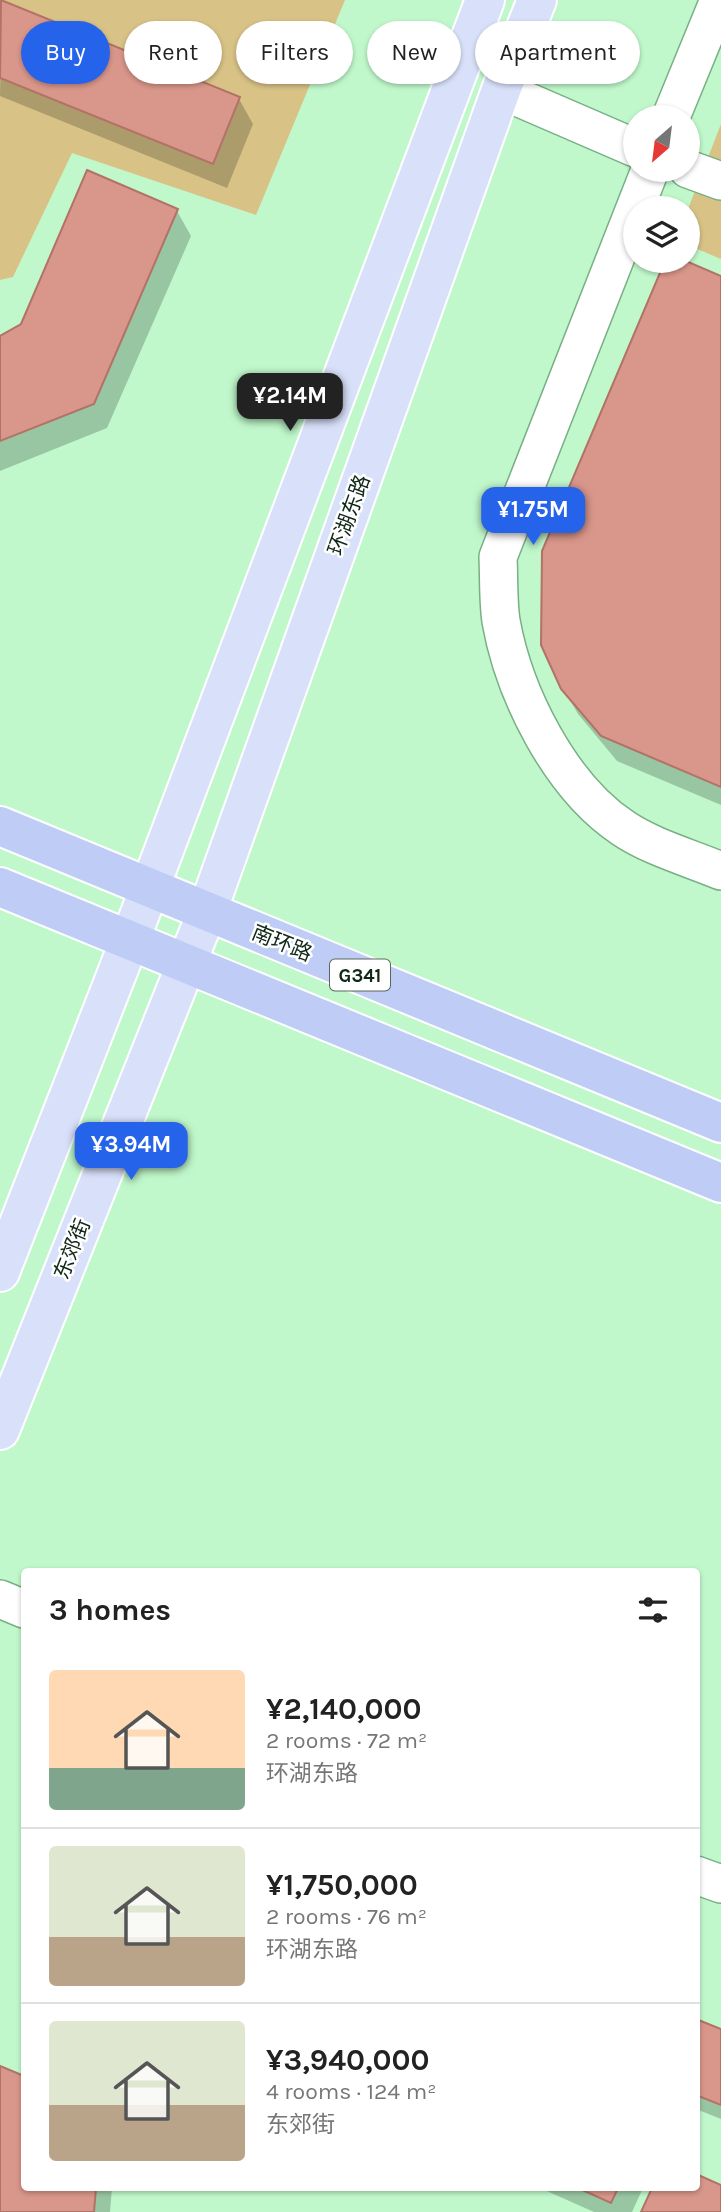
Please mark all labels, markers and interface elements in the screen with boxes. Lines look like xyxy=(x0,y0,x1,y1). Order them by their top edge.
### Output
chip: Buy xyxy=(21,21,110,84)
chip: Rent xyxy=(124,21,222,84)
chip: Filters xyxy=(236,21,353,84)
chip: New xyxy=(367,21,461,84)
chip: Apartment xyxy=(475,21,640,84)
north arrow xyxy=(623,105,700,182)
map controls xyxy=(623,105,700,273)
button: layers xyxy=(623,196,700,273)
pin: ¥2.14M xyxy=(233,374,347,433)
text: ¥2.14M xyxy=(253,382,327,409)
street label: 环湖东路 xyxy=(323,471,375,559)
pin: ¥1.75M xyxy=(476,488,590,547)
text: ¥1.75M xyxy=(497,496,569,523)
street label: 南环路 xyxy=(248,920,316,966)
road number: G341 xyxy=(330,959,390,990)
pin: ¥3.94M xyxy=(74,1122,188,1182)
text: ¥3.94M xyxy=(91,1131,171,1158)
street label: 东郊街 xyxy=(49,1215,95,1283)
icon: filters xyxy=(634,1591,672,1629)
text: 3 homes xyxy=(49,1592,171,1628)
text: ¥2,140,000 xyxy=(266,1691,421,1727)
icon: home xyxy=(105,1698,189,1782)
text: 2 rooms · 72 m² xyxy=(266,1727,427,1754)
text: 环湖东路 xyxy=(266,1760,358,1787)
text: ¥1,750,000 xyxy=(266,1867,418,1903)
icon: home xyxy=(105,1874,189,1958)
text: 2 rooms · 76 m² xyxy=(266,1903,427,1930)
text: 环湖东路 xyxy=(266,1936,358,1963)
text: ¥3,940,000 xyxy=(266,2042,430,2078)
icon: home xyxy=(105,2049,189,2133)
text: 4 rooms · 124 m² xyxy=(266,2078,436,2105)
text: 东郊街 xyxy=(266,2111,335,2138)

